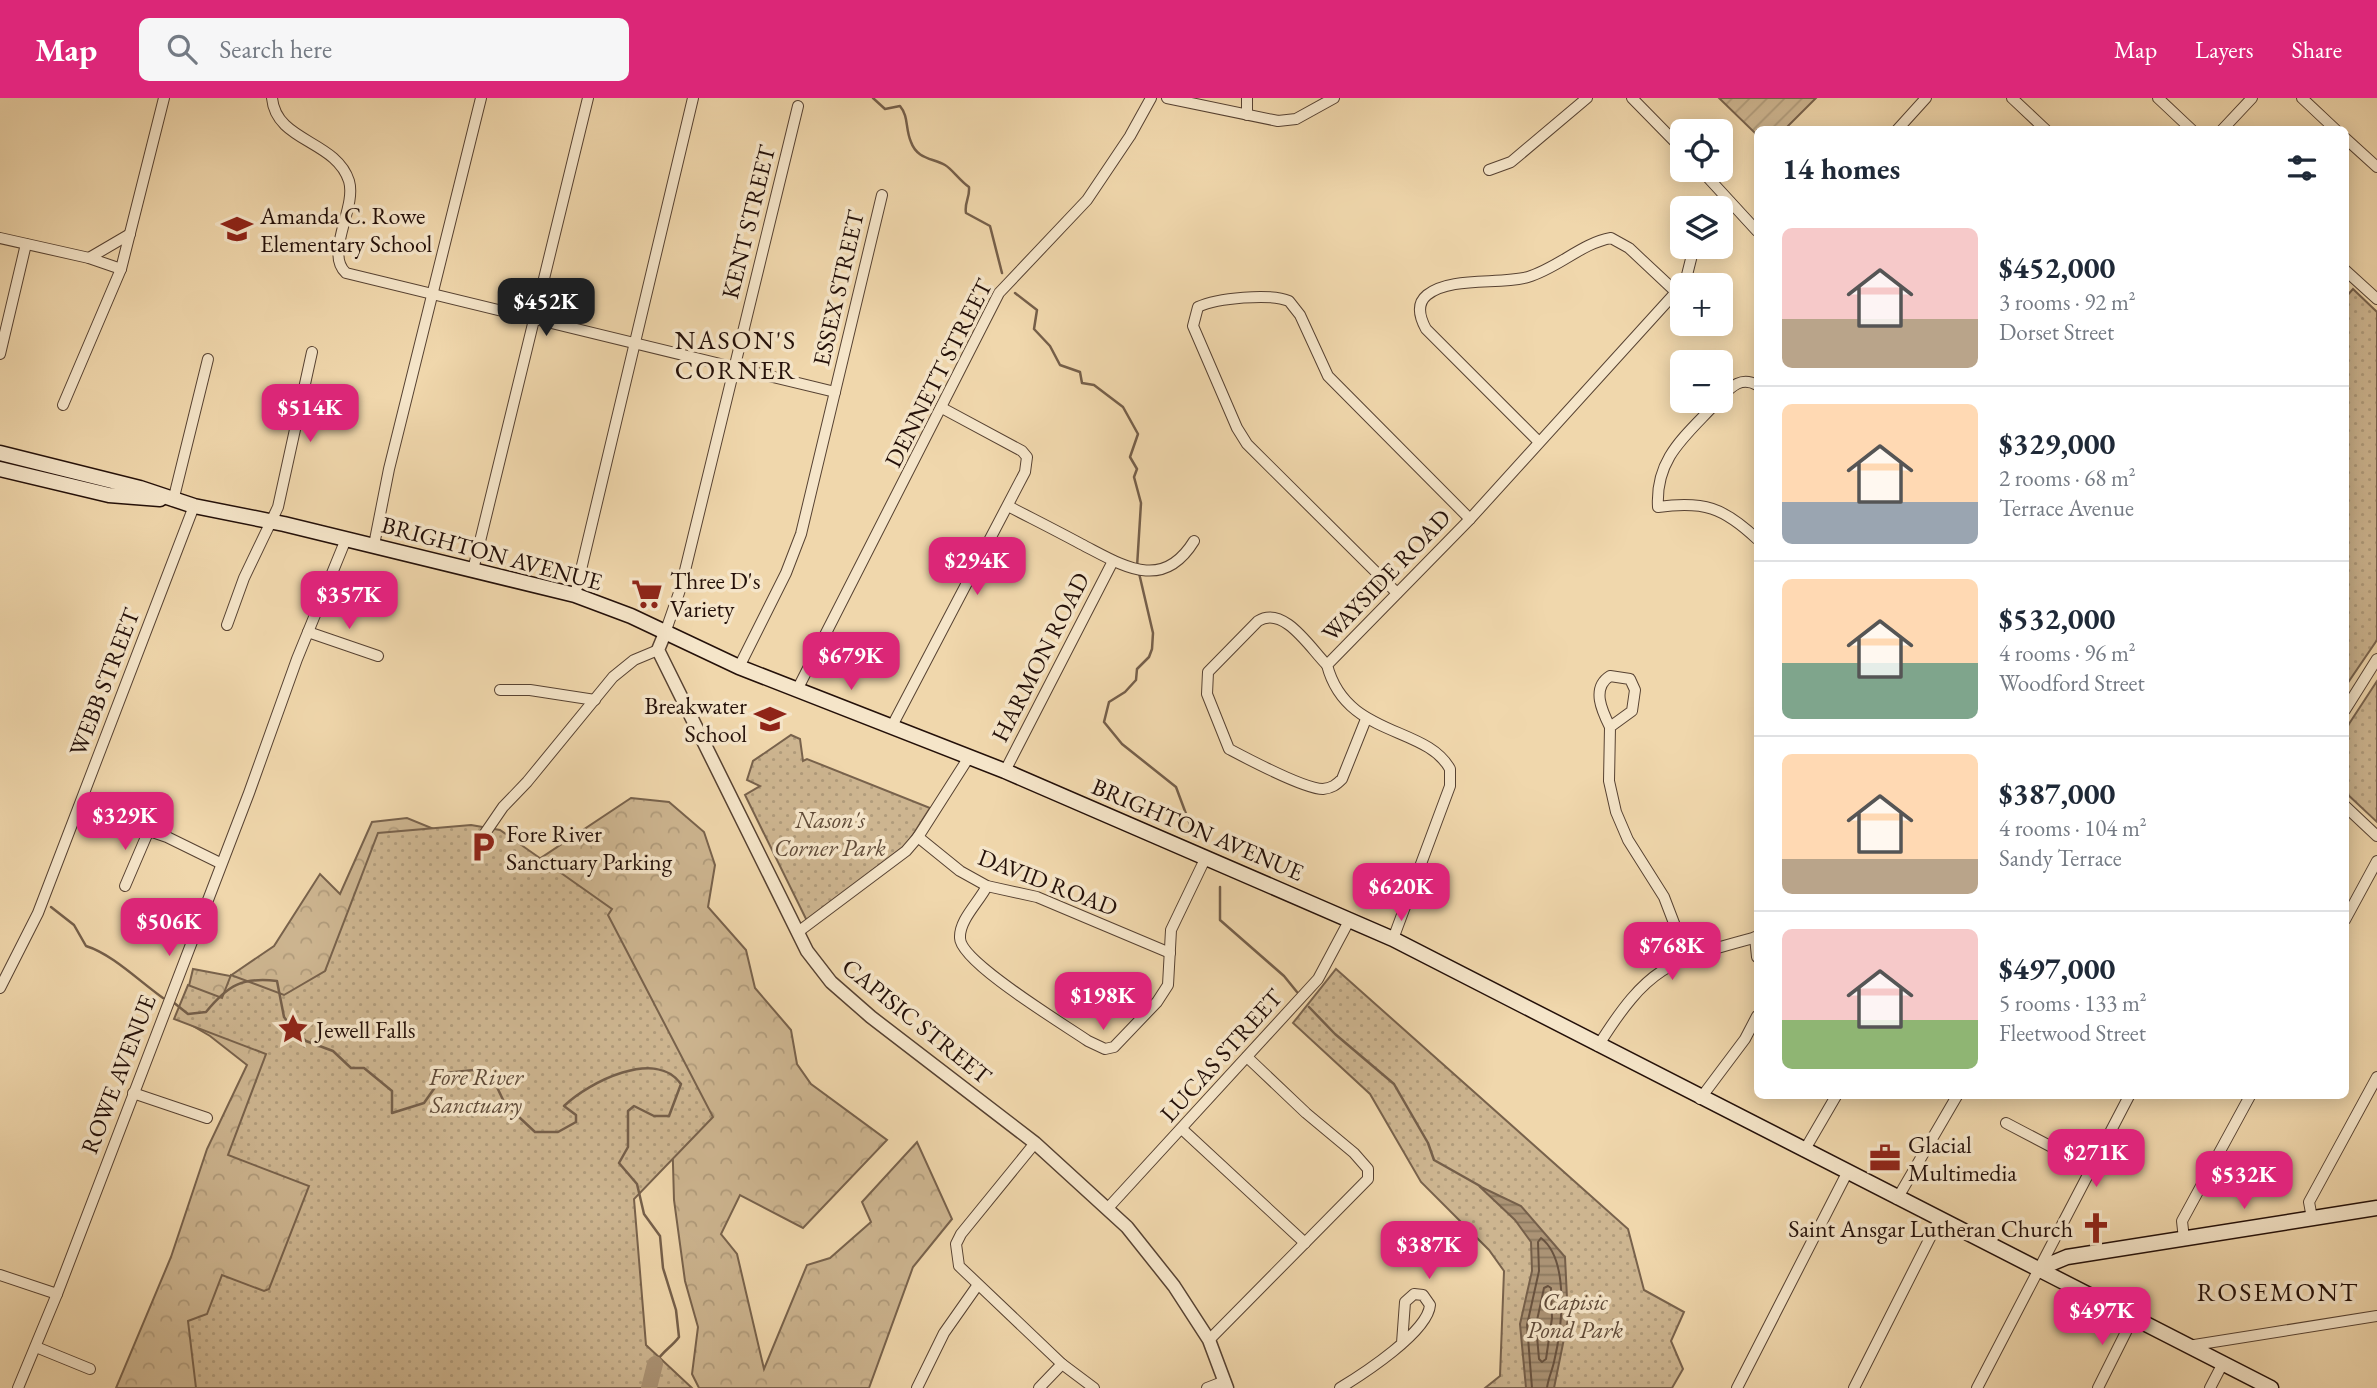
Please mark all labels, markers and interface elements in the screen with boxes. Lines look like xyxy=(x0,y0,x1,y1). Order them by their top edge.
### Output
search box xyxy=(139,18,629,81)
text: Map xyxy=(35,28,97,71)
icon: search xyxy=(163,30,201,68)
text: Search here xyxy=(219,32,332,66)
text: Map xyxy=(2114,34,2157,65)
text: Layers xyxy=(2195,34,2254,65)
text: Share xyxy=(2292,34,2342,65)
map controls xyxy=(1670,119,1733,413)
button: locate xyxy=(1670,119,1733,182)
street label: KENT STREET xyxy=(714,141,782,302)
text: 14 homes xyxy=(1782,149,1900,188)
icon: filters xyxy=(2283,149,2321,187)
button: layers xyxy=(1670,196,1733,259)
place label: Amanda C. Rowe Elementary School xyxy=(259,200,432,259)
street label: ESSEX STREET xyxy=(805,206,871,369)
school or university icon: Amanda C. Rowe Elementary School xyxy=(220,212,254,246)
text: $452,000 xyxy=(1999,248,2115,287)
icon: home xyxy=(1838,256,1922,340)
street label: DENNETT STREET xyxy=(877,273,999,473)
button: + xyxy=(1670,273,1733,336)
pin: $452K xyxy=(497,278,595,338)
text: $452K xyxy=(514,286,578,316)
text: 3 rooms · 92 m² xyxy=(1999,287,2136,317)
text: Dorset Street xyxy=(1999,317,2114,347)
district label: NASON'S CORNER xyxy=(675,323,797,387)
button: − xyxy=(1670,350,1733,413)
pin: $514K xyxy=(261,384,359,444)
text: $514K xyxy=(278,392,342,422)
text: $329,000 xyxy=(1999,424,2115,463)
icon: home xyxy=(1838,432,1922,516)
text: 2 rooms · 68 m² xyxy=(1999,463,2136,493)
text: Terrace Avenue xyxy=(1999,493,2134,523)
street label: WAYSIDE ROAD xyxy=(1315,502,1457,648)
street label: BRIGHTON AVENUE xyxy=(378,509,606,597)
pin: $294K xyxy=(928,538,1026,597)
text: $294K xyxy=(945,545,1009,575)
place label: Three D's Variety xyxy=(670,565,760,624)
street label: HARMON ROAD xyxy=(984,567,1096,747)
pin: $357K xyxy=(300,572,398,631)
supermarket icon: Three D's Variety xyxy=(630,577,664,611)
text: $357K xyxy=(317,579,381,609)
text: $532,000 xyxy=(1999,599,2115,638)
street label: WEBB STREET xyxy=(62,603,147,760)
icon: home xyxy=(1838,607,1922,691)
pin: $679K xyxy=(802,632,900,692)
text: 4 rooms · 96 m² xyxy=(1999,638,2136,668)
text: $679K xyxy=(819,640,883,670)
text: Woodford Street xyxy=(1999,668,2145,698)
place label: Breakwater School xyxy=(644,690,747,749)
school or university icon: Breakwater School xyxy=(753,702,787,736)
street label: BRIGHTON AVENUE xyxy=(1087,770,1309,888)
text: $387,000 xyxy=(1999,774,2115,813)
icon: home xyxy=(1838,782,1922,866)
pin: $329K xyxy=(76,792,174,852)
text: $329K xyxy=(93,800,157,830)
park label: Nason's Corner Park xyxy=(774,804,886,863)
text: 4 rooms · 104 m² xyxy=(1999,813,2147,843)
place label: Fore River Sanctuary Parking xyxy=(506,818,673,877)
parking icon: Fore River Sanctuary Parking xyxy=(466,830,500,864)
street label: DAVID ROAD xyxy=(974,841,1122,923)
text: Sandy Terrace xyxy=(1999,843,2122,873)
pin: $620K xyxy=(1352,864,1450,923)
text: $620K xyxy=(1369,871,1433,901)
pin: $506K xyxy=(120,898,218,958)
text: $506K xyxy=(137,906,201,936)
pin: $768K xyxy=(1623,922,1721,982)
text: $768K xyxy=(1640,930,1704,960)
text: $497,000 xyxy=(1999,949,2115,988)
street label: CAPISIC STREET xyxy=(836,951,999,1091)
icon: home xyxy=(1838,957,1922,1041)
pin: $198K xyxy=(1054,972,1152,1032)
text: $198K xyxy=(1071,980,1135,1010)
street label: LUCAS STREET xyxy=(1153,981,1290,1128)
text: 5 rooms · 133 m² xyxy=(1999,988,2147,1018)
street label: ROWE AVENUE xyxy=(73,990,163,1158)
place icon: Jewell Falls xyxy=(276,1012,310,1046)
place label: Jewell Falls xyxy=(314,1014,415,1045)
text: Fleetwood Street xyxy=(1999,1018,2146,1048)
park label: Fore River Sanctuary xyxy=(428,1061,525,1120)
place label: Glacial Multimedia xyxy=(1908,1129,2017,1188)
pin: $271K xyxy=(2047,1130,2145,1189)
text: $271K xyxy=(2064,1137,2128,1167)
office icon: Glacial Multimedia xyxy=(1868,1141,1902,1175)
pin: $532K xyxy=(2195,1152,2293,1211)
text: $532K xyxy=(2212,1159,2276,1189)
church icon: Saint Ansgar Lutheran Church xyxy=(2079,1211,2113,1245)
place label: Saint Ansgar Lutheran Church xyxy=(1788,1213,2073,1244)
pin: $387K xyxy=(1380,1222,1478,1281)
text: $387K xyxy=(1397,1229,1461,1259)
district label: ROSEMONT xyxy=(2197,1275,2359,1309)
park label: Capisic Pond Park xyxy=(1527,1286,1623,1345)
pin: $497K xyxy=(2053,1288,2151,1347)
text: $497K xyxy=(2070,1295,2134,1325)

